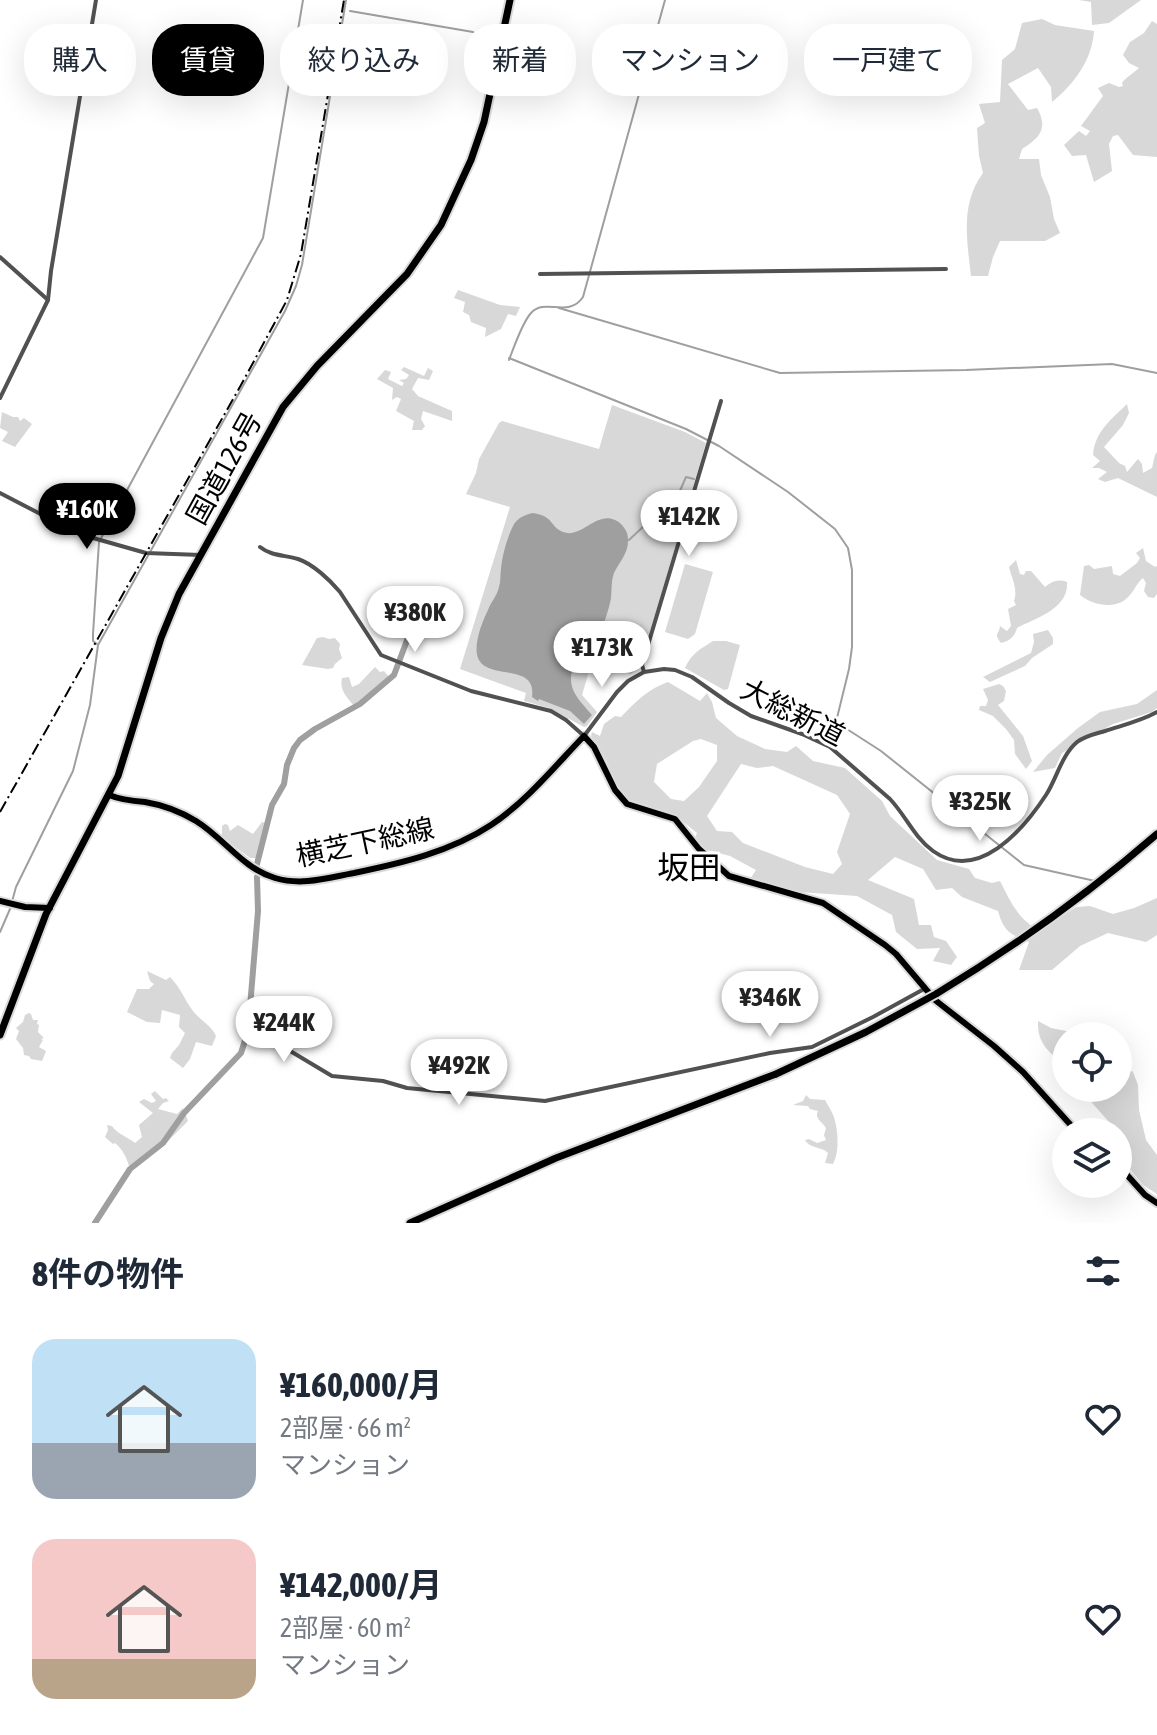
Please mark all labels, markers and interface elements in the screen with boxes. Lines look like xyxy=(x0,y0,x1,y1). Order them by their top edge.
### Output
chip: 購入 xyxy=(24,24,136,96)
chip: 賃貸 xyxy=(152,24,264,96)
chip: 絞り込み xyxy=(280,24,448,96)
chip: 新着 xyxy=(464,24,576,96)
chip: マンション xyxy=(592,24,788,96)
chip: 一戸建て xyxy=(804,24,972,96)
street label: 国道126号 xyxy=(180,406,268,530)
pin: ¥160K xyxy=(31,483,143,551)
pin: ¥142K xyxy=(633,490,745,558)
text: ¥160K xyxy=(57,494,117,524)
text: ¥142K xyxy=(659,501,719,531)
pin: ¥380K xyxy=(359,586,471,654)
text: ¥380K xyxy=(385,597,445,627)
pin: ¥173K xyxy=(546,621,658,689)
text: ¥173K xyxy=(572,632,632,662)
street label: 大総新道 xyxy=(736,672,850,752)
pin: ¥325K xyxy=(924,775,1036,843)
text: ¥325K xyxy=(950,786,1010,816)
street label: 横芝下総線 xyxy=(293,812,437,872)
district label: 坂田 xyxy=(657,849,721,886)
pin: ¥346K xyxy=(714,971,826,1039)
text: ¥346K xyxy=(740,982,800,1012)
pin: ¥244K xyxy=(228,996,340,1064)
text: ¥244K xyxy=(254,1007,314,1037)
map controls xyxy=(1052,1022,1132,1198)
button: locate xyxy=(1052,1022,1132,1102)
pin: ¥492K xyxy=(403,1039,515,1107)
text: ¥492K xyxy=(429,1050,489,1080)
button: layers xyxy=(1052,1118,1132,1198)
icon: filters xyxy=(1081,1249,1125,1293)
text: 8件の物件 xyxy=(32,1254,184,1293)
text: ¥160,000/月 xyxy=(280,1365,443,1404)
icon: home xyxy=(96,1371,192,1467)
icon: heart xyxy=(1081,1397,1125,1441)
text: 2部屋 · 66 m² xyxy=(280,1413,411,1443)
text: マンション xyxy=(280,1450,410,1480)
text: ¥142,000/月 xyxy=(280,1565,443,1604)
icon: home xyxy=(96,1571,192,1667)
icon: heart xyxy=(1081,1597,1125,1641)
text: 2部屋 · 60 m² xyxy=(280,1613,411,1643)
text: マンション xyxy=(280,1650,410,1680)

